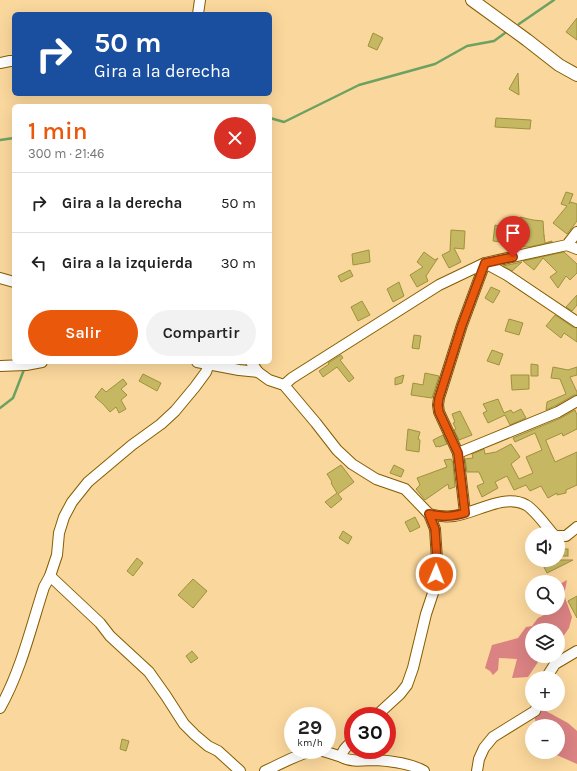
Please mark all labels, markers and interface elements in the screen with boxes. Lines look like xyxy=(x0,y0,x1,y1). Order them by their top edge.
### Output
text: 50 m xyxy=(94,26,162,59)
icon: right xyxy=(28,28,80,80)
text: Gira a la derecha xyxy=(94,60,231,82)
text: 1 min xyxy=(28,117,88,145)
button: close xyxy=(214,117,256,159)
text: 300 m · 21:46 xyxy=(28,146,104,161)
icon: right xyxy=(28,192,50,214)
text: Gira a la derecha xyxy=(62,194,182,212)
text: 50 m xyxy=(221,194,256,212)
pin xyxy=(496,216,530,257)
icon: arrive xyxy=(502,222,524,244)
icon: left xyxy=(28,252,50,274)
text: Gira a la izquierda xyxy=(62,254,193,272)
text: 30 m xyxy=(221,254,256,272)
button: Salir xyxy=(28,310,138,356)
button: Compartir xyxy=(146,310,256,356)
map controls xyxy=(525,527,565,759)
button: sound xyxy=(525,527,565,567)
position arrow xyxy=(415,553,457,595)
button: search xyxy=(525,575,565,615)
button: layers xyxy=(525,623,565,663)
button: + xyxy=(525,671,565,711)
speed limit sign: 30 xyxy=(344,707,396,759)
text: 29 xyxy=(298,716,322,739)
button: − xyxy=(525,719,565,759)
text: km/h xyxy=(297,737,323,749)

